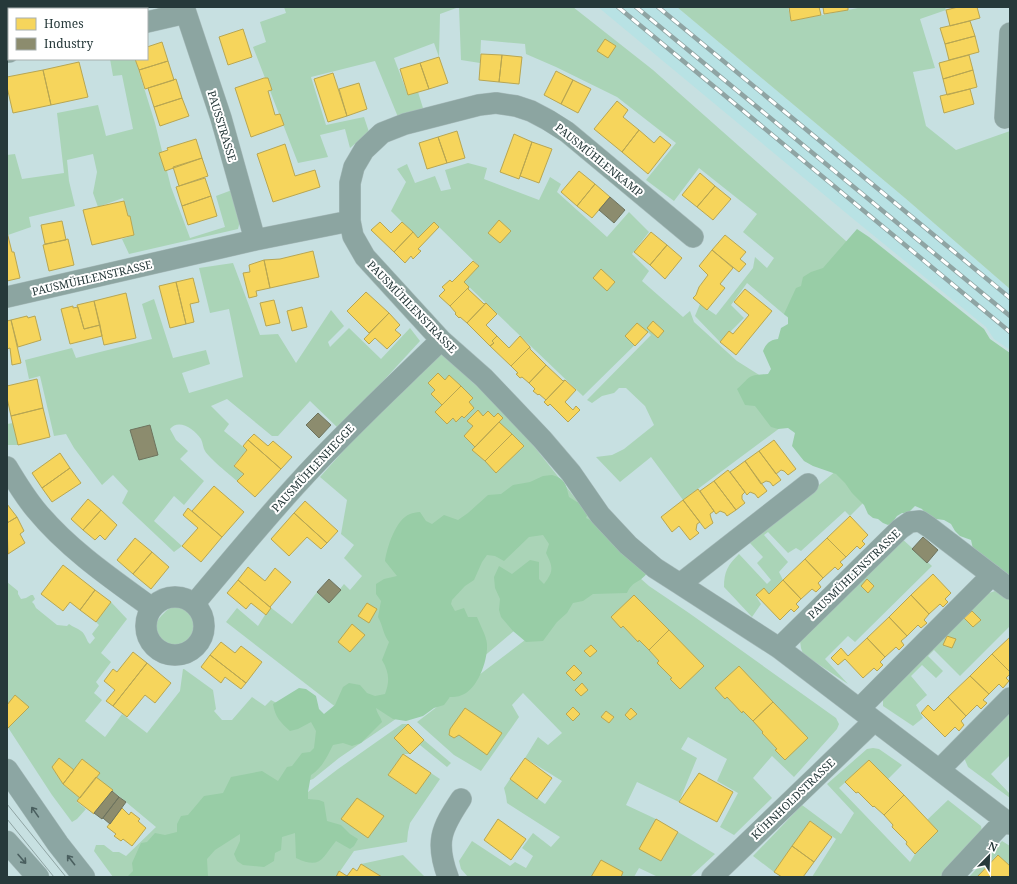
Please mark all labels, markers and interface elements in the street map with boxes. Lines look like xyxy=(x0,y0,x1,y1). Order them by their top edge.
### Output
legend xyxy=(8,8,148,60)
text: Homes xyxy=(44,15,84,32)
text: Industry xyxy=(44,35,93,52)
street label: PAUSSTRASSE xyxy=(205,88,240,163)
street label: PAUSMÜHLENKAMP xyxy=(552,119,647,200)
street label: PAUSMÜHLENSTRASSE xyxy=(30,256,154,299)
street label: PAUSMÜHLENSTRASSE xyxy=(364,257,461,356)
street label: PAUSMÜHLENHEGGE xyxy=(268,421,357,515)
street label: PAUSMÜHLENSTRASSE xyxy=(804,525,903,622)
street label: KÜHNHOLDSTRASSE xyxy=(748,755,838,843)
one-way arrow xyxy=(31,807,40,818)
north arrow xyxy=(969,836,1009,876)
text: N xyxy=(986,838,1000,855)
one-way arrow xyxy=(18,854,27,865)
one-way arrow xyxy=(67,855,75,866)

